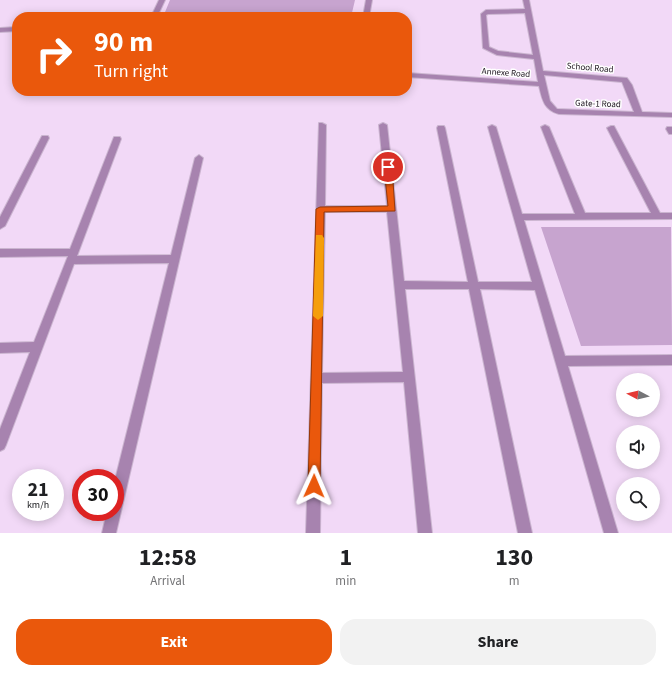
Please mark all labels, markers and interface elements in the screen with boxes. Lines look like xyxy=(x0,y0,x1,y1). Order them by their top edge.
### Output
text: 90 m xyxy=(94,22,153,62)
icon: right xyxy=(28,28,80,80)
text: Turn right xyxy=(94,59,168,84)
street label: School Road xyxy=(566,59,614,77)
street label: Annexe Road xyxy=(481,65,531,81)
street label: Gate-1 Road xyxy=(575,97,621,111)
pin xyxy=(371,150,405,184)
icon: arrive xyxy=(377,156,399,178)
north arrow xyxy=(616,373,660,417)
map controls xyxy=(616,373,660,521)
button: sound xyxy=(616,425,660,469)
position arrow xyxy=(293,465,335,507)
speed limit sign: 30 xyxy=(72,469,124,521)
text: 21 xyxy=(27,476,49,504)
button: search xyxy=(616,477,660,521)
text: km/h xyxy=(27,498,49,512)
text: 12:58 xyxy=(139,540,197,575)
text: 1 xyxy=(340,540,352,575)
text: 130 xyxy=(495,540,533,575)
text: Arrival xyxy=(150,572,185,590)
text: min xyxy=(335,572,356,590)
text: m xyxy=(509,572,520,590)
button: Exit xyxy=(16,619,332,665)
button: Share xyxy=(340,619,656,665)

